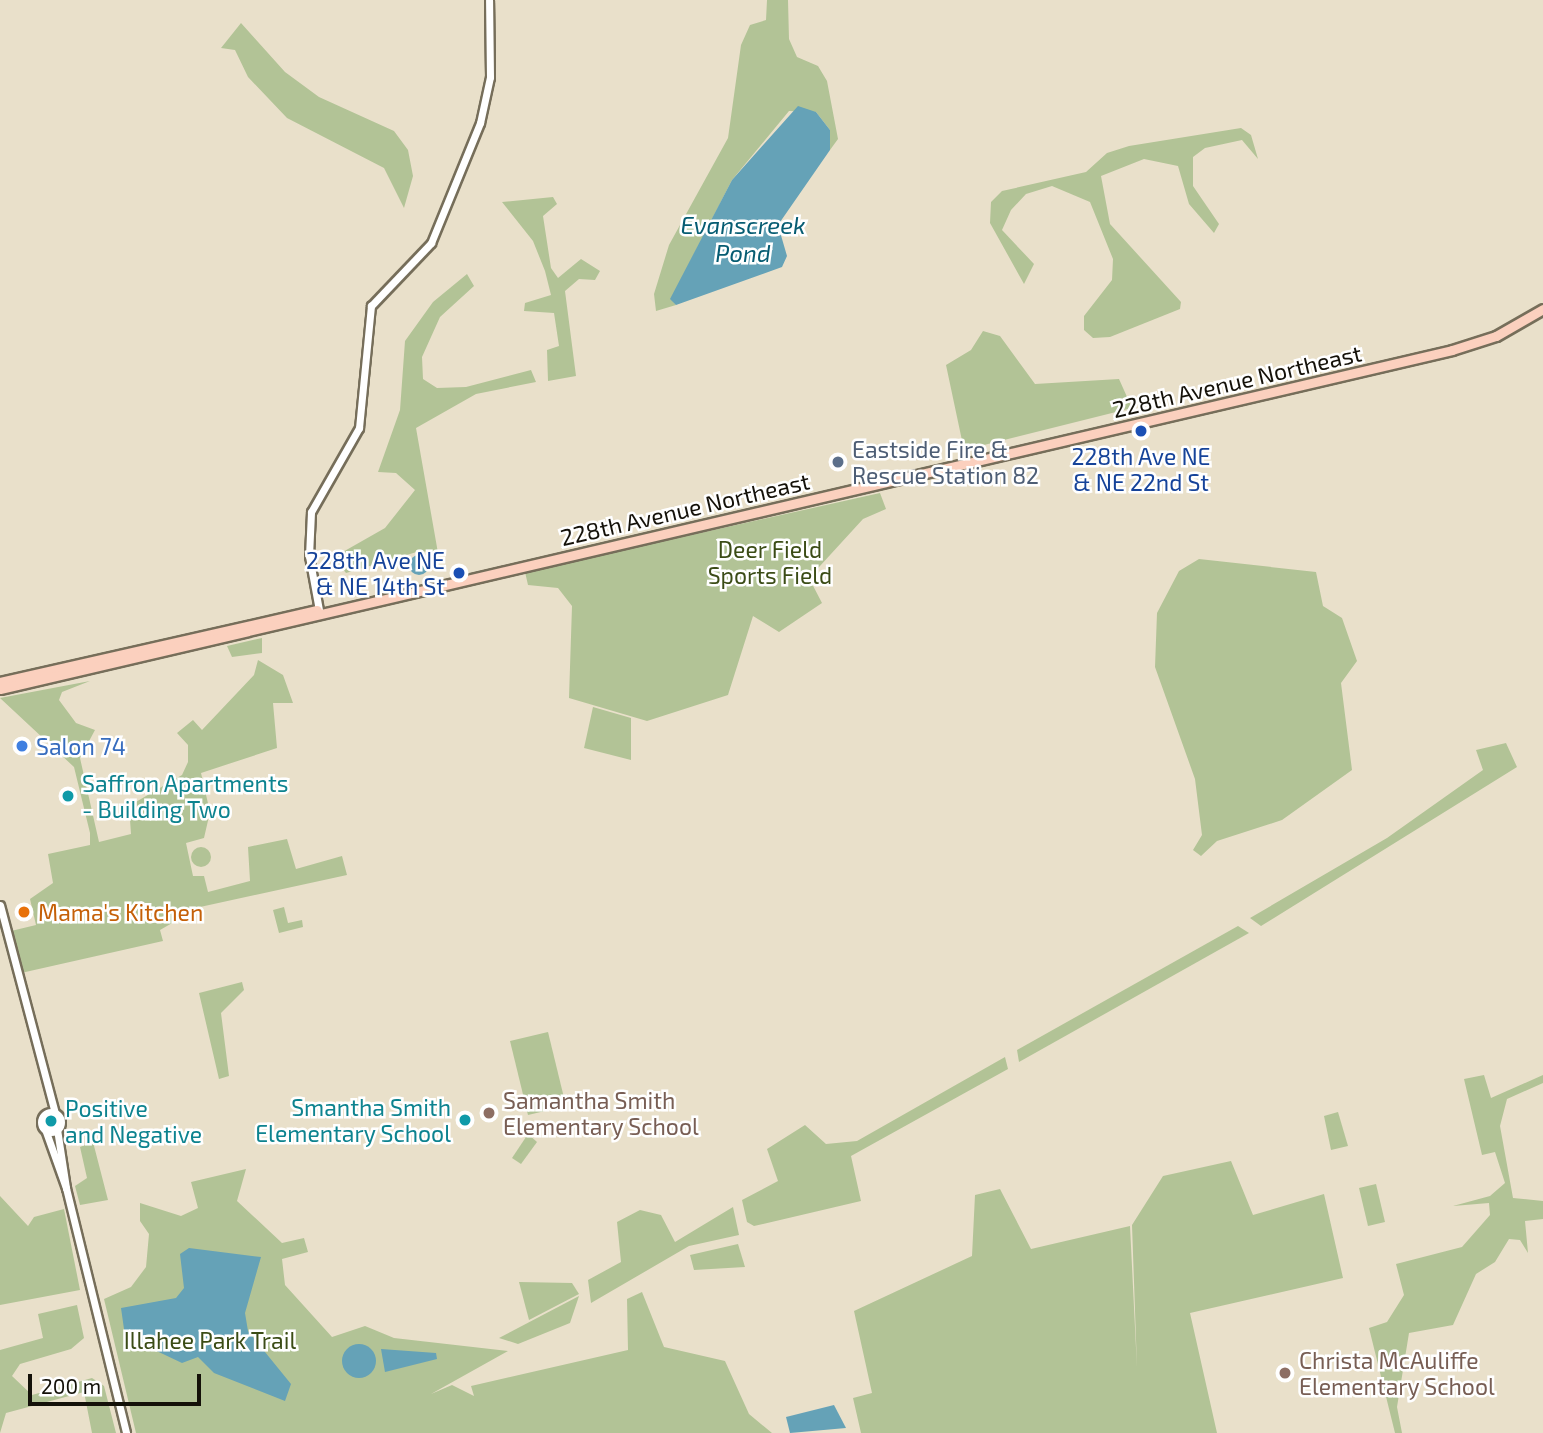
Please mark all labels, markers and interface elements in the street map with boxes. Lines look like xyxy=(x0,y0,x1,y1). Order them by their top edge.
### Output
water label: Evanscreek Pond xyxy=(680,211,806,267)
street label: 228th Avenue Northeast xyxy=(1110,339,1364,423)
marker: 228th Ave NE & NE 22nd St xyxy=(1133,423,1149,439)
place label: Eastside Fire & Rescue Station 82 xyxy=(852,435,1039,489)
place label: 228th Ave NE & NE 22nd St xyxy=(1071,442,1211,496)
marker: Eastside Fire & Rescue Station 82 xyxy=(830,454,846,470)
street label: 228th Avenue Northeast xyxy=(558,467,812,551)
park label: Deer Field Sports Field xyxy=(708,535,832,589)
place label: 228th Ave NE & NE 14th St xyxy=(305,546,445,600)
marker: 228th Ave NE & NE 14th St xyxy=(451,565,467,581)
place label: Salon 74 xyxy=(36,732,126,760)
marker: Salon 74 xyxy=(14,738,30,754)
place label: Saffron Apartments - Building Two xyxy=(82,769,289,823)
marker: Saffron Apartments - Building Two xyxy=(60,788,76,804)
place label: Mama's Kitchen xyxy=(38,898,203,926)
marker: Mama's Kitchen xyxy=(16,904,32,920)
place label: Samantha Smith Elementary School xyxy=(503,1086,699,1140)
place label: Smantha Smith Elementary School xyxy=(255,1093,451,1147)
place label: Positive and Negative xyxy=(65,1094,202,1148)
marker: Samantha Smith Elementary School xyxy=(481,1105,497,1121)
marker: Smantha Smith Elementary School xyxy=(457,1112,473,1128)
marker: Positive and Negative xyxy=(43,1113,59,1129)
park label: Illahee Park Trail xyxy=(123,1326,297,1354)
place label: Christa McAuliffe Elementary School xyxy=(1299,1346,1495,1400)
scale bar xyxy=(32,1360,205,1404)
marker: Christa McAuliffe Elementary School xyxy=(1277,1365,1293,1381)
text: 200 m xyxy=(41,1373,101,1398)

